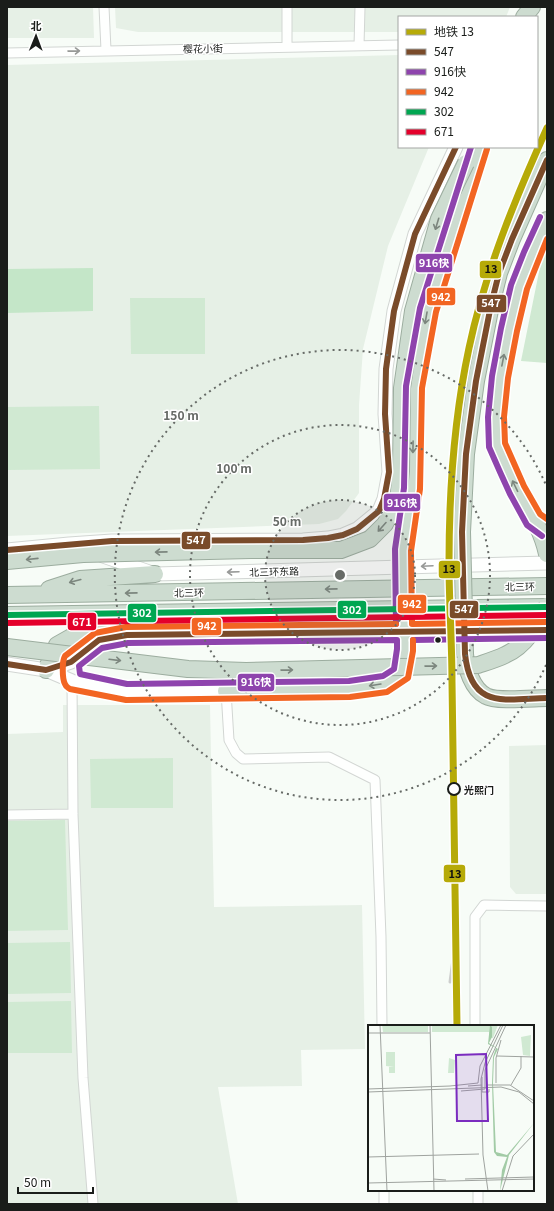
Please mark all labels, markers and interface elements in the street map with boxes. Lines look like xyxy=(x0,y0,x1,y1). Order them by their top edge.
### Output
north arrow xyxy=(16,16,56,56)
legend xyxy=(398,16,538,148)
text: 北 xyxy=(31,17,42,33)
text: 地铁 13 xyxy=(434,22,474,39)
street label: 樱花小街 xyxy=(183,40,223,56)
text: 547 xyxy=(434,42,454,59)
one-way arrow xyxy=(67,47,80,55)
text: 916快 xyxy=(434,62,466,79)
text: 942 xyxy=(434,82,454,99)
text: 302 xyxy=(434,102,454,119)
text: 671 xyxy=(434,122,454,139)
one-way arrow xyxy=(433,217,440,230)
line badge: 916快 xyxy=(415,253,453,273)
text: 916快 xyxy=(419,254,449,270)
line badge: 13 xyxy=(479,260,502,279)
text: 13 xyxy=(485,260,497,276)
line badge: 942 xyxy=(426,287,456,306)
text: 942 xyxy=(431,288,451,304)
line badge: 547 xyxy=(476,294,507,313)
text: 547 xyxy=(481,294,501,310)
one-way arrow xyxy=(422,311,430,324)
one-way arrow xyxy=(500,354,508,367)
text: 150 m xyxy=(163,406,199,423)
one-way arrow xyxy=(409,440,417,453)
text: 100 m xyxy=(216,459,252,476)
one-way arrow xyxy=(511,480,518,492)
line badge: 916快 xyxy=(383,493,421,512)
text: 916快 xyxy=(387,494,417,510)
text: 50 m xyxy=(273,512,301,529)
one-way arrow xyxy=(377,522,387,532)
line badge: 547 xyxy=(181,531,211,550)
text: 547 xyxy=(186,531,206,547)
one-way arrow xyxy=(155,548,168,556)
one-way arrow xyxy=(25,555,38,563)
line badge: 13 xyxy=(438,560,461,579)
text: 13 xyxy=(443,560,455,576)
one-way arrow xyxy=(421,562,434,570)
street label: 北三环东路 xyxy=(249,563,299,579)
one-way arrow xyxy=(227,568,240,576)
centre of rings xyxy=(333,568,347,582)
one-way arrow xyxy=(69,578,82,585)
street label: 北三环 xyxy=(505,578,535,594)
street label: 北三环 xyxy=(174,584,204,600)
one-way arrow xyxy=(325,586,338,593)
one-way arrow xyxy=(125,589,138,597)
line badge: 942 xyxy=(397,594,427,614)
text: 942 xyxy=(402,595,422,611)
line badge: 302 xyxy=(337,600,367,619)
line badge: 547 xyxy=(449,600,479,619)
text: 547 xyxy=(454,600,474,616)
text: 302 xyxy=(342,601,362,617)
line badge: 302 xyxy=(127,603,157,623)
text: 302 xyxy=(132,604,152,620)
line badge: 671 xyxy=(67,612,97,631)
text: 671 xyxy=(72,613,92,629)
line badge: 942 xyxy=(191,617,222,636)
text: 942 xyxy=(197,617,217,633)
unlabelled marker xyxy=(433,635,443,645)
one-way arrow xyxy=(108,656,121,664)
one-way arrow xyxy=(424,662,437,670)
one-way arrow xyxy=(280,666,293,673)
line badge: 916快 xyxy=(237,673,275,692)
text: 916快 xyxy=(241,673,271,689)
one-way arrow xyxy=(369,681,382,689)
marker: 光熙门 xyxy=(447,782,461,796)
place label: 光熙门 xyxy=(464,782,494,797)
line badge: 13 xyxy=(443,864,466,883)
text: 13 xyxy=(449,865,461,881)
inset map xyxy=(368,1025,534,1191)
scale bar xyxy=(18,1169,93,1195)
text: 50 m xyxy=(24,1173,51,1190)

